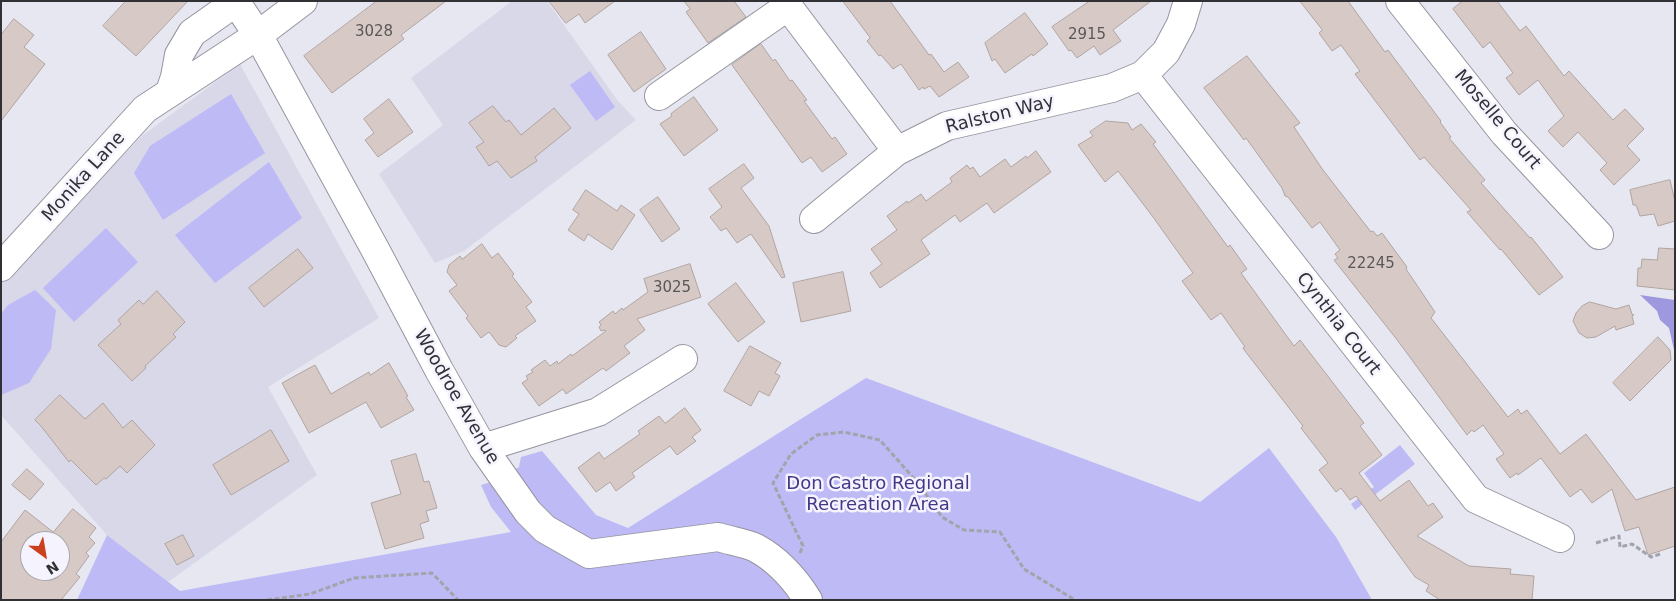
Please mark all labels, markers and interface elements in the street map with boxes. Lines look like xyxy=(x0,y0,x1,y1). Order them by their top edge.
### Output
house number: 3028 xyxy=(355,23,393,41)
house number: 2915 xyxy=(1068,26,1106,44)
street label: Moselle Court xyxy=(1449,66,1545,174)
street label: Ralston Way xyxy=(944,91,1056,139)
street label: Monika Lane xyxy=(38,128,130,226)
house number: 22245 xyxy=(1347,255,1395,273)
street label: Cynthia Court xyxy=(1291,268,1385,380)
house number: 3025 xyxy=(653,279,691,297)
street label: Woodroe Avenue xyxy=(409,326,503,468)
park label: Don Castro Regional Recreation Area xyxy=(786,473,970,516)
north arrow xyxy=(20,531,70,581)
text: N xyxy=(43,558,62,578)

